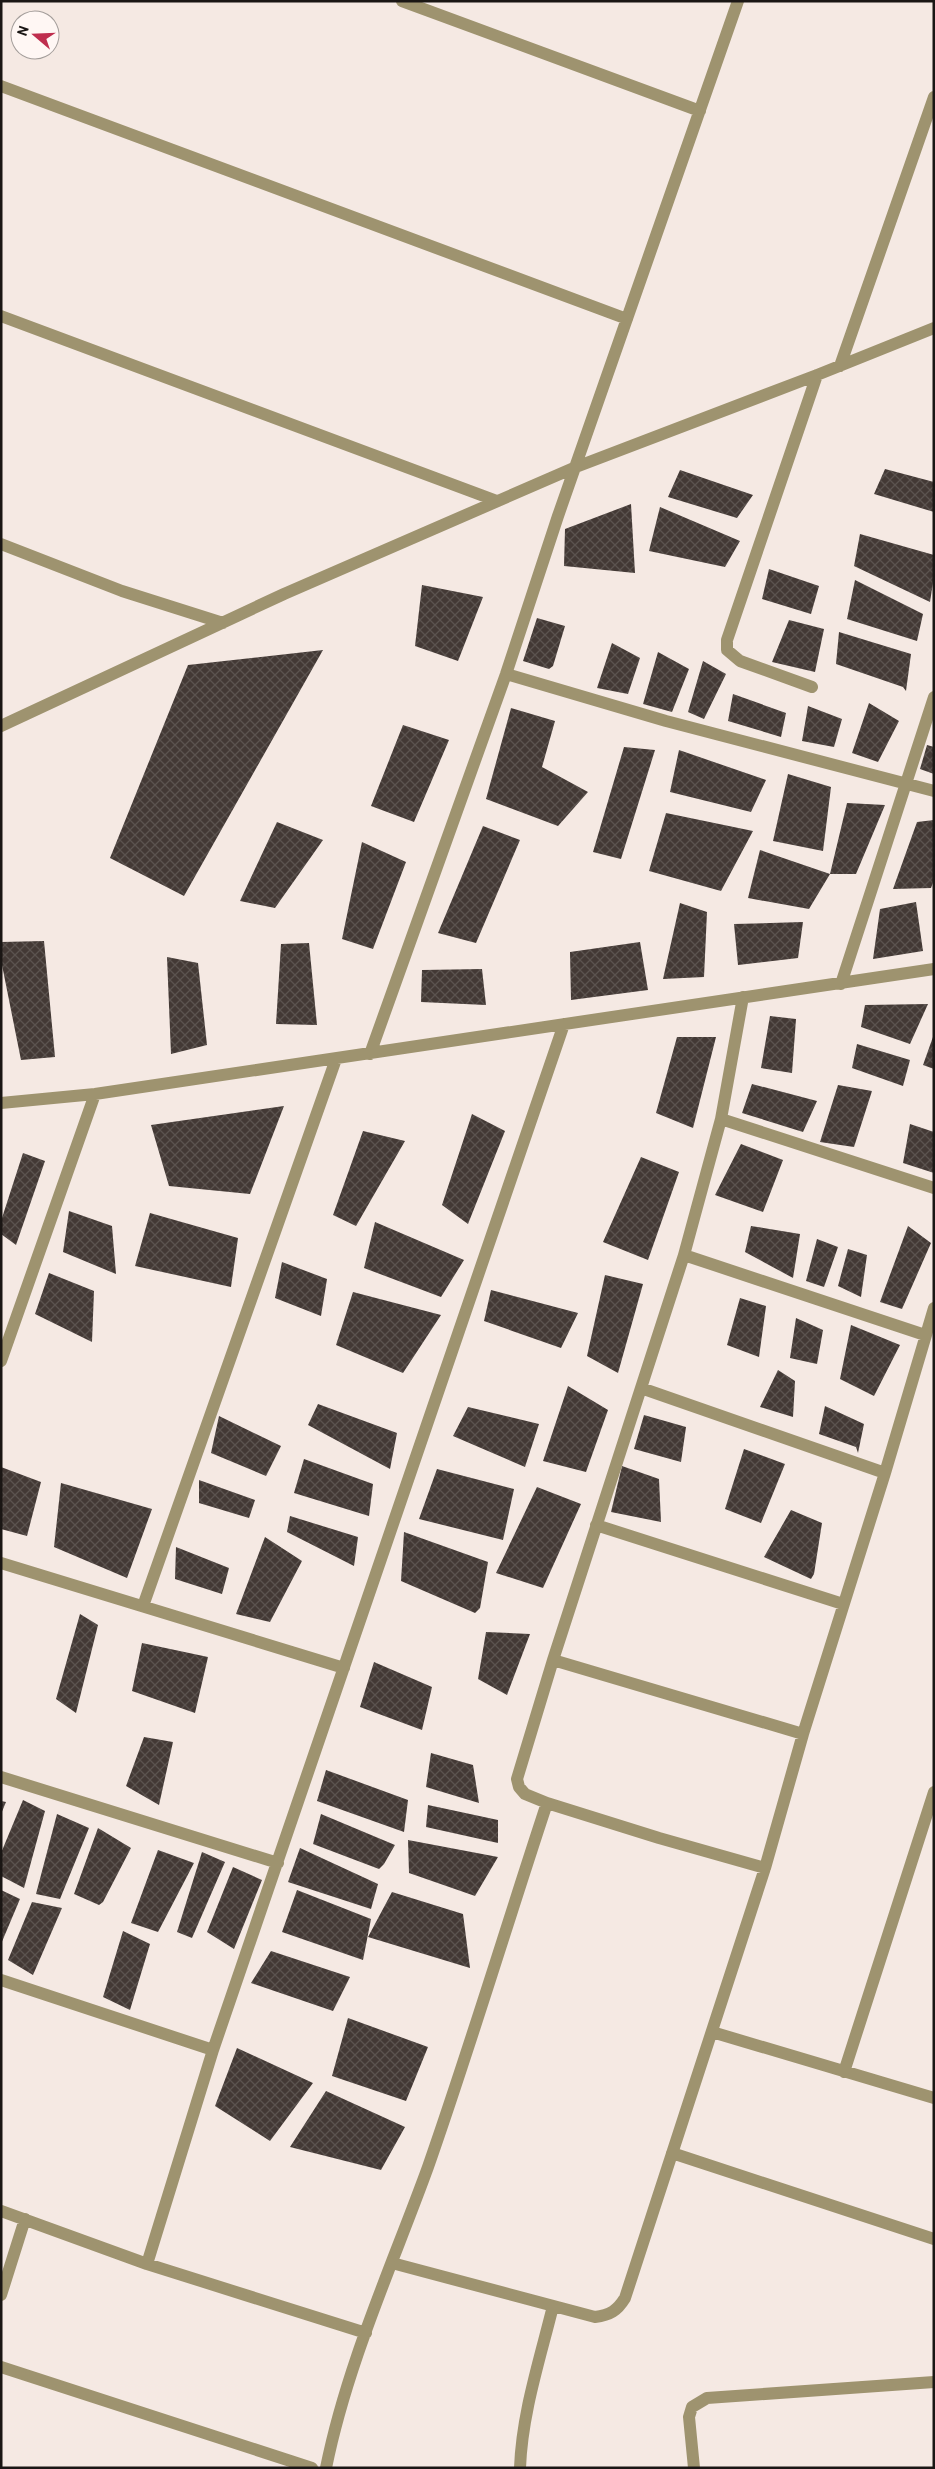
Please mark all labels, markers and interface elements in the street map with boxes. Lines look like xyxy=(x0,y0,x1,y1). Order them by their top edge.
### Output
north arrow xyxy=(10,10,60,60)
text: N xyxy=(13,23,32,38)

